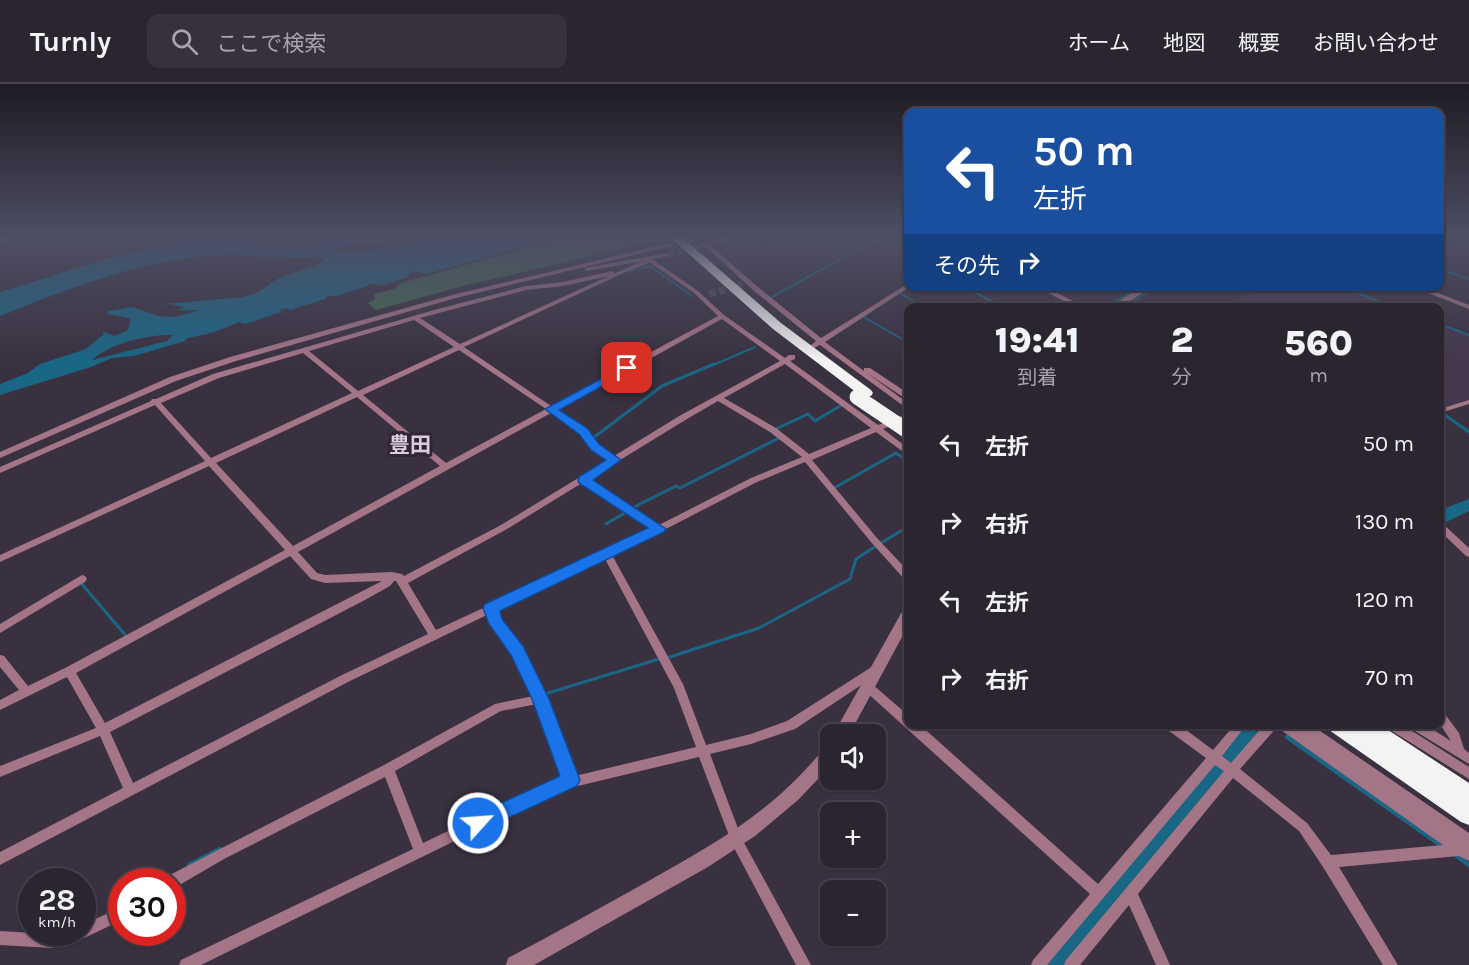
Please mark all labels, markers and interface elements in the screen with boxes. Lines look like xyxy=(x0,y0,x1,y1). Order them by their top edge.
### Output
search box xyxy=(147,14,567,68)
text: Turnly xyxy=(30,25,111,58)
icon: search xyxy=(168,25,201,58)
text: ここで検索 xyxy=(216,31,326,57)
text: ホーム xyxy=(1068,31,1130,55)
text: 地図 xyxy=(1163,31,1205,55)
text: 概要 xyxy=(1238,31,1280,55)
text: お問い合わせ xyxy=(1313,31,1439,55)
text: 50 m xyxy=(1033,126,1135,176)
icon: left xyxy=(934,132,1012,210)
text: 左折 xyxy=(1033,183,1087,215)
icon: right xyxy=(1012,246,1045,279)
text: その先 xyxy=(934,253,1000,279)
text: 19:41 xyxy=(995,319,1080,361)
text: 2 xyxy=(1170,319,1193,361)
text: 560 xyxy=(1284,322,1353,364)
pin xyxy=(601,342,652,393)
icon: arrive xyxy=(610,351,643,384)
text: m xyxy=(1309,364,1328,387)
text: 到着 xyxy=(1017,366,1057,389)
text: 分 xyxy=(1172,366,1192,389)
icon: left xyxy=(934,428,967,461)
text: 50 m xyxy=(1363,431,1414,457)
district label: 豊田 xyxy=(389,433,431,457)
text: 左折 xyxy=(985,434,1029,460)
icon: right xyxy=(934,506,967,539)
text: 130 m xyxy=(1355,509,1414,535)
text: 右折 xyxy=(985,512,1029,538)
icon: left xyxy=(934,584,967,617)
text: 120 m xyxy=(1355,587,1414,613)
text: 左折 xyxy=(985,590,1029,616)
icon: right xyxy=(934,662,967,695)
text: 70 m xyxy=(1365,665,1414,691)
text: 右折 xyxy=(985,668,1029,694)
map controls xyxy=(820,724,886,946)
button: sound xyxy=(820,724,886,790)
position arrow xyxy=(446,791,510,855)
button: + xyxy=(820,802,886,868)
speed limit sign: 30 xyxy=(108,868,186,946)
button: − xyxy=(820,880,886,946)
text: 28 xyxy=(38,882,76,918)
text: km/h xyxy=(38,913,76,931)

